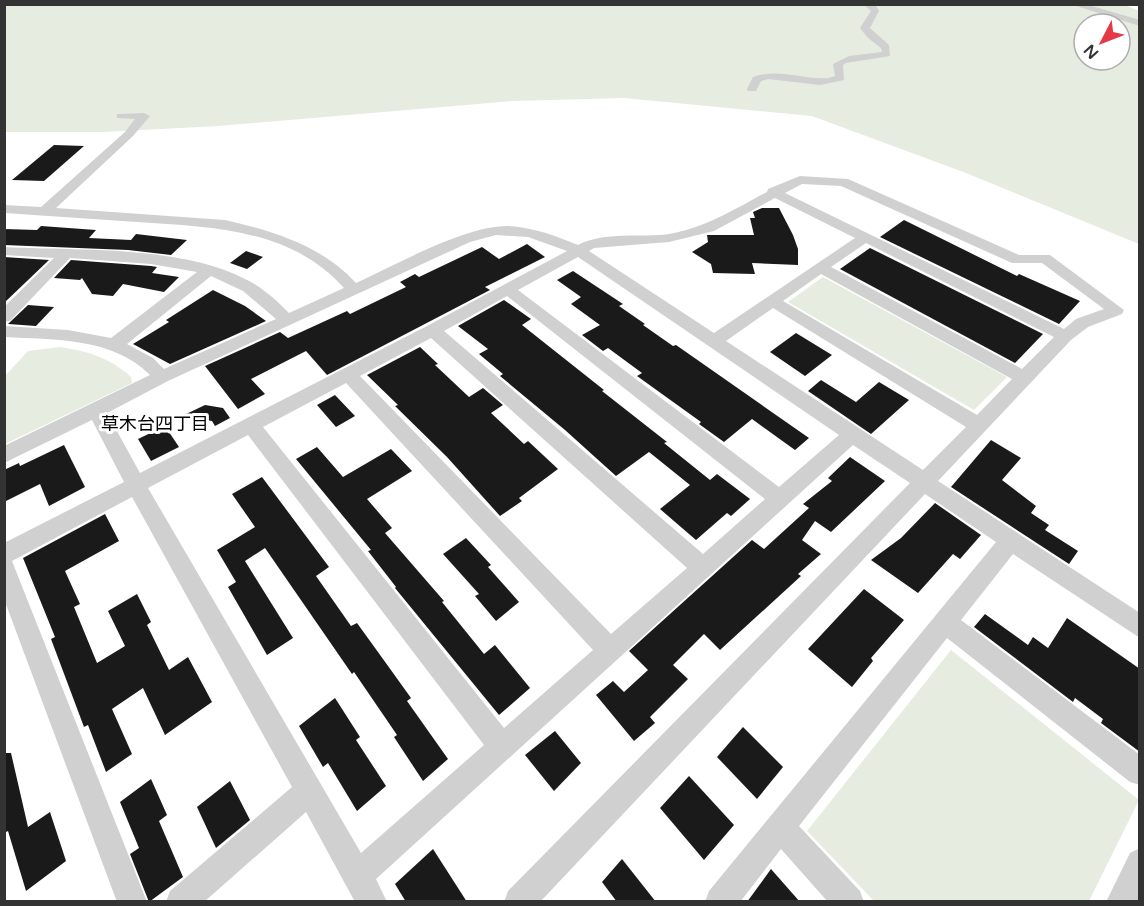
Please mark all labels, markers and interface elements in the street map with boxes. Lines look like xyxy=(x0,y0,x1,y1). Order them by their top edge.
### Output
north arrow xyxy=(1072,12,1132,72)
text: N xyxy=(1080,40,1103,63)
district label: 草木台四丁目 xyxy=(101,413,209,435)

